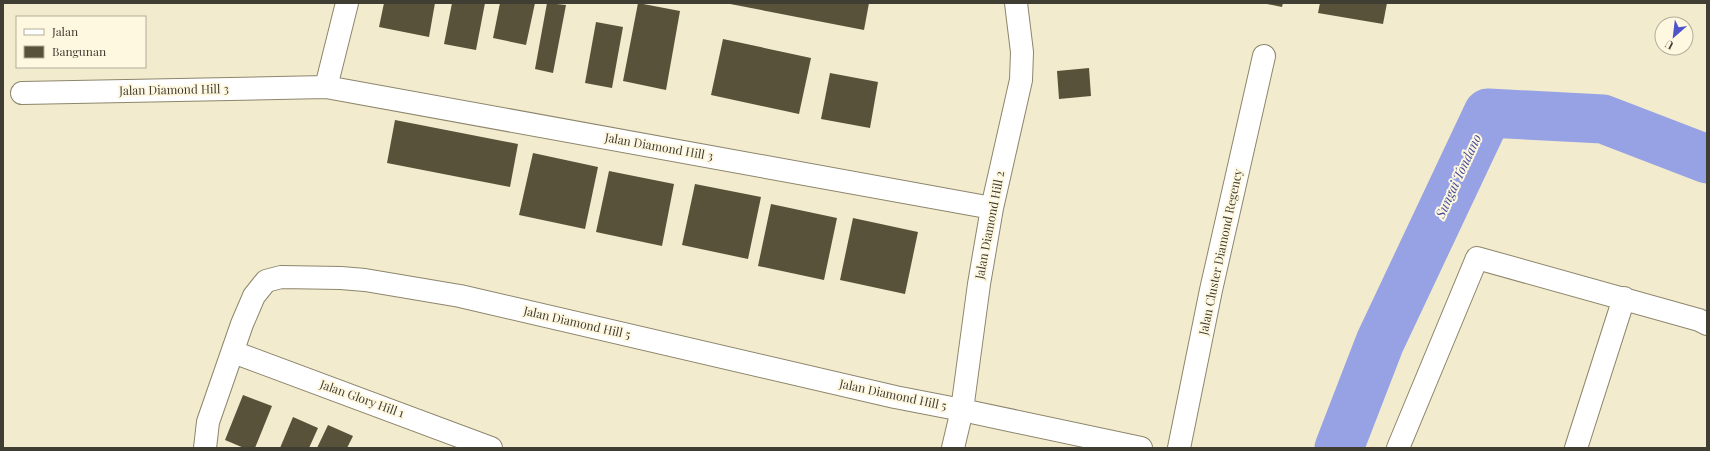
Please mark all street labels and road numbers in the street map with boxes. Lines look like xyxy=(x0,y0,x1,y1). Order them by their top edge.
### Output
street label: Jalan Diamond Hill 3 xyxy=(118,80,229,98)
street label: Jalan Diamond Hill 3 xyxy=(603,128,715,163)
street label: Jalan Cluster Diamond Regency xyxy=(1194,167,1245,337)
street label: Jalan Diamond Hill 2 xyxy=(970,169,1007,281)
street label: Jalan Diamond Hill 5 xyxy=(521,302,632,342)
street label: Jalan Glory Hill 1 xyxy=(317,375,407,421)
street label: Jalan Diamond Hill 5 xyxy=(837,375,948,413)

